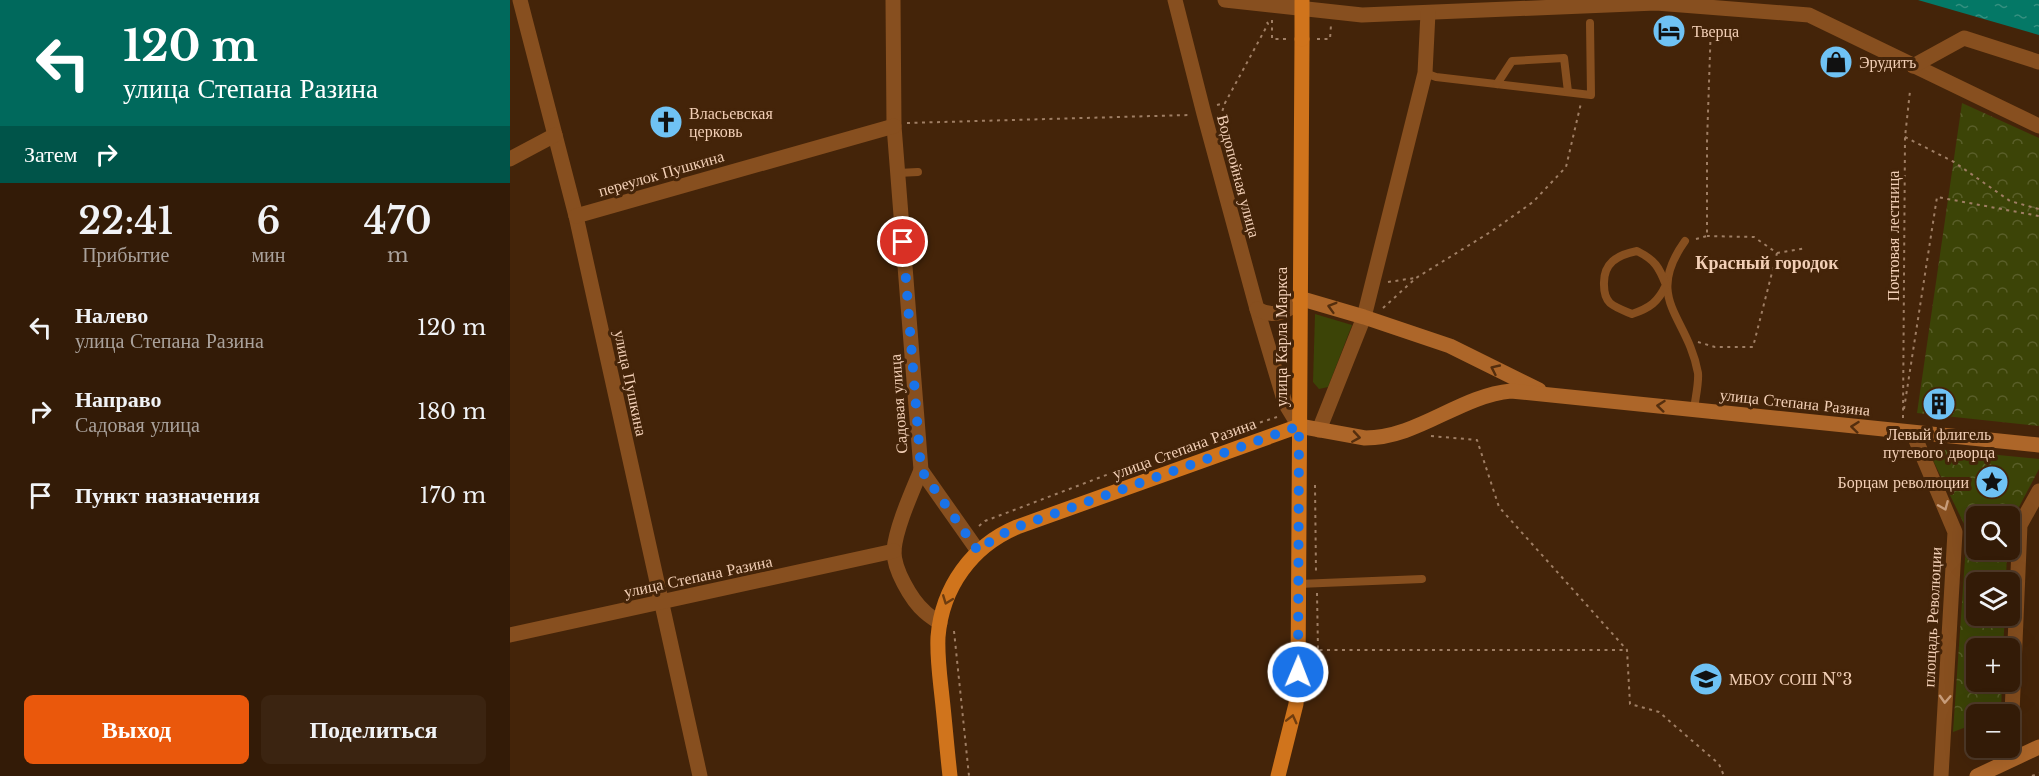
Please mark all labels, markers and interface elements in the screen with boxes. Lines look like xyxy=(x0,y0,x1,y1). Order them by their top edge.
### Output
hotel icon: Тверца xyxy=(1651,13,1687,49)
text: 120 m xyxy=(123,20,258,72)
place label: Тверца xyxy=(1692,21,1739,41)
icon: left xyxy=(24,24,102,102)
shop icon: Эрудитъ xyxy=(1818,44,1854,80)
place label: Эрудитъ xyxy=(1859,52,1916,72)
text: улица Степана Разина xyxy=(123,72,378,105)
place label: Власьевская церковь xyxy=(689,103,773,141)
church icon: Власьевская церковь xyxy=(648,104,684,140)
street label: Водопойная улица xyxy=(1213,112,1265,240)
icon: right xyxy=(90,138,123,171)
text: Затем xyxy=(24,141,78,168)
street label: переулок Пушкина xyxy=(596,145,726,201)
street label: Почтовая лестница xyxy=(1883,171,1903,301)
text: 22:41 xyxy=(78,199,173,244)
text: 6 xyxy=(257,199,280,244)
text: 470 xyxy=(364,199,432,244)
pin xyxy=(877,216,928,267)
icon: arrive xyxy=(886,225,919,258)
text: Прибытие xyxy=(82,243,169,267)
text: мин xyxy=(251,243,286,267)
text: m xyxy=(387,243,408,267)
district label: Красный городок xyxy=(1695,252,1839,274)
street label: улица Карла Маркса xyxy=(1271,267,1291,407)
text: Налево xyxy=(75,302,148,329)
one-way arrow xyxy=(1327,302,1338,314)
icon: left xyxy=(24,311,57,344)
text: 120 m xyxy=(417,314,486,341)
street label: улица Пушкина xyxy=(610,328,652,438)
text: улица Степана Разина xyxy=(75,329,264,353)
street label: Садовая улица xyxy=(885,354,911,454)
one-way arrow xyxy=(1490,364,1501,376)
street label: улица Степана Разина xyxy=(1719,384,1871,420)
text: Направо xyxy=(75,386,161,413)
building icon: Левый флигель путевого дворца xyxy=(1921,386,1957,422)
icon: right xyxy=(24,395,57,428)
text: 180 m xyxy=(417,398,486,425)
one-way arrow xyxy=(1657,400,1666,413)
text: Садовая улица xyxy=(75,413,200,437)
street label: улица Степана Разина xyxy=(1110,413,1258,483)
one-way arrow xyxy=(1851,421,1860,434)
place label: Левый флигель путевого дворца xyxy=(1883,424,1995,462)
one-way arrow xyxy=(1352,430,1361,442)
place icon: Борцам революции xyxy=(1974,464,2010,500)
place label: Борцам революции xyxy=(1837,472,1969,492)
icon: arrive xyxy=(24,479,57,512)
text: Пункт назначения xyxy=(75,482,260,509)
text: 170 m xyxy=(420,482,486,509)
one-way arrow xyxy=(1937,500,1949,511)
map controls xyxy=(1966,506,2020,758)
button: search xyxy=(1966,506,2020,560)
street label: площадь Революции xyxy=(1918,546,1946,688)
street label: улица Степана Разина xyxy=(622,551,774,601)
button: layers xyxy=(1966,572,2020,626)
one-way arrow xyxy=(941,594,954,605)
button: + xyxy=(1966,638,2020,692)
position arrow xyxy=(1266,640,1330,704)
school or university icon: МБОУ СОШ №3 xyxy=(1688,661,1724,697)
place label: МБОУ СОШ №3 xyxy=(1729,669,1852,689)
one-way arrow xyxy=(1939,694,1952,703)
button: Выход xyxy=(24,695,249,764)
button: Поделиться xyxy=(261,695,486,764)
button: − xyxy=(1966,704,2020,758)
one-way arrow xyxy=(1285,714,1298,724)

